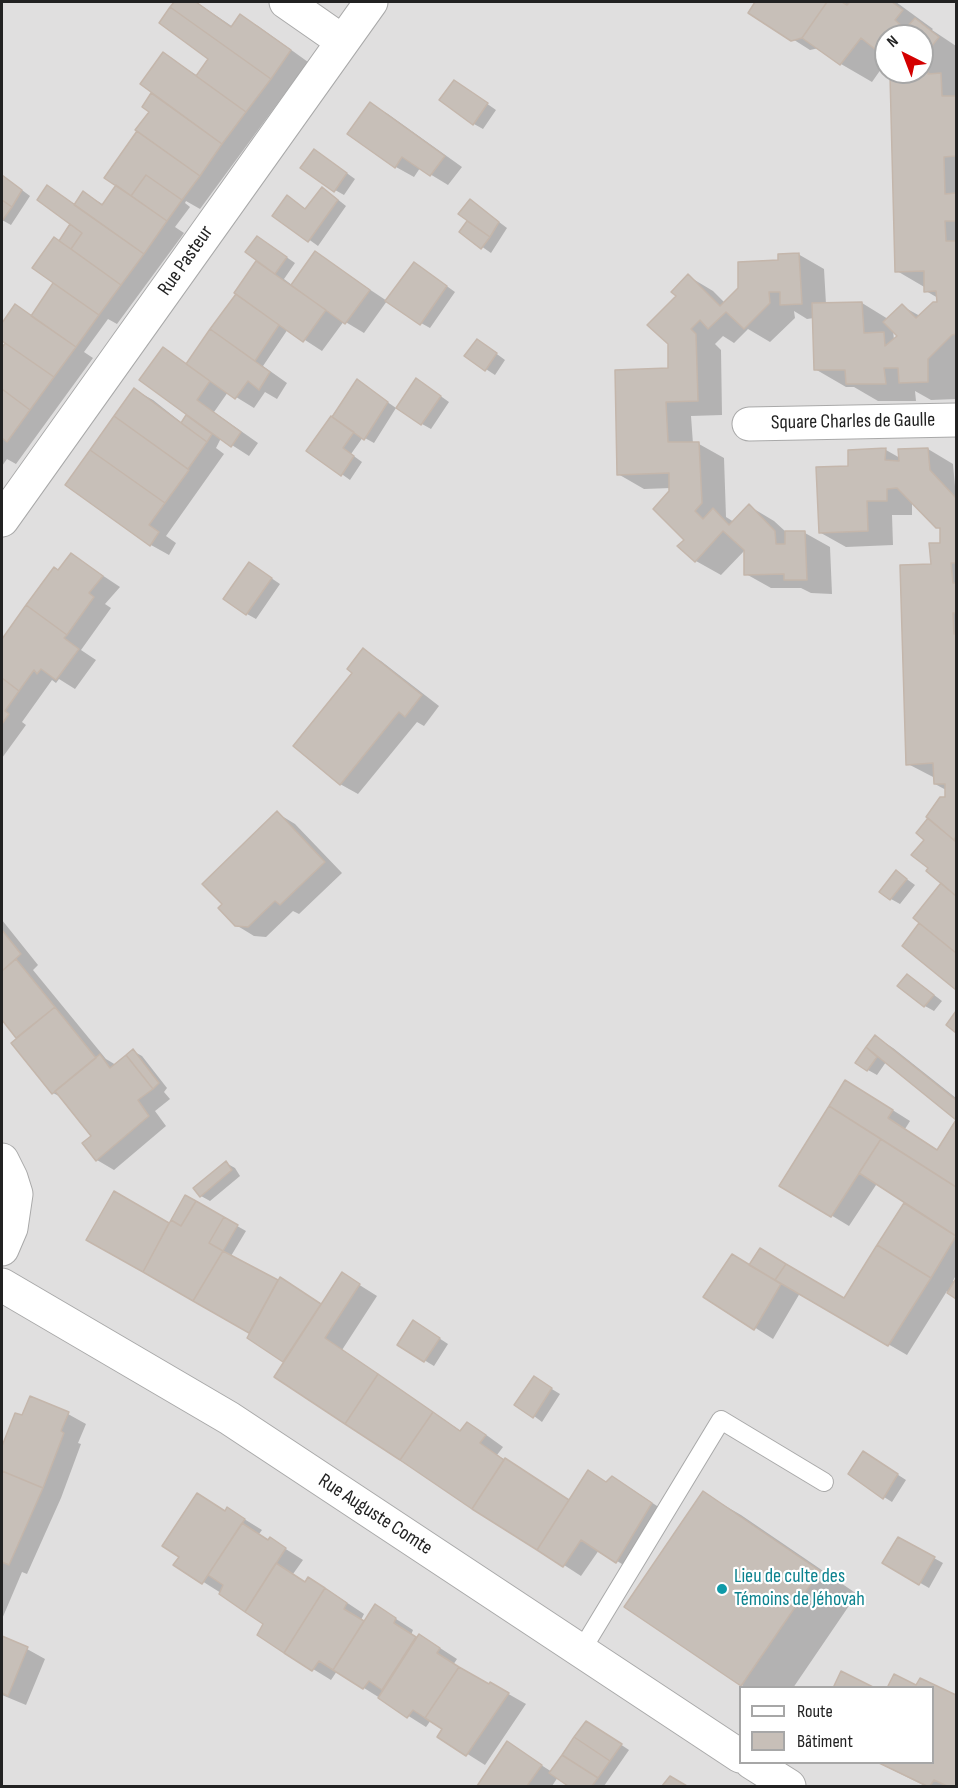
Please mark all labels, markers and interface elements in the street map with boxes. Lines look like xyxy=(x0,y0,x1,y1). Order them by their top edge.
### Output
north arrow xyxy=(874,24,934,84)
text: N xyxy=(883,32,902,52)
street label: Rue Pasteur xyxy=(153,221,219,301)
street label: Square Charles de Gaulle xyxy=(771,409,935,435)
street label: Rue Auguste Comte xyxy=(313,1469,437,1561)
place label: Lieu de culte des Témoins de Jéhovah xyxy=(734,1565,865,1612)
marker: Lieu de culte des Témoins de Jéhovah xyxy=(715,1582,729,1596)
legend xyxy=(739,1686,934,1764)
text: Route xyxy=(797,1701,833,1722)
text: Bâtiment xyxy=(797,1731,853,1752)

